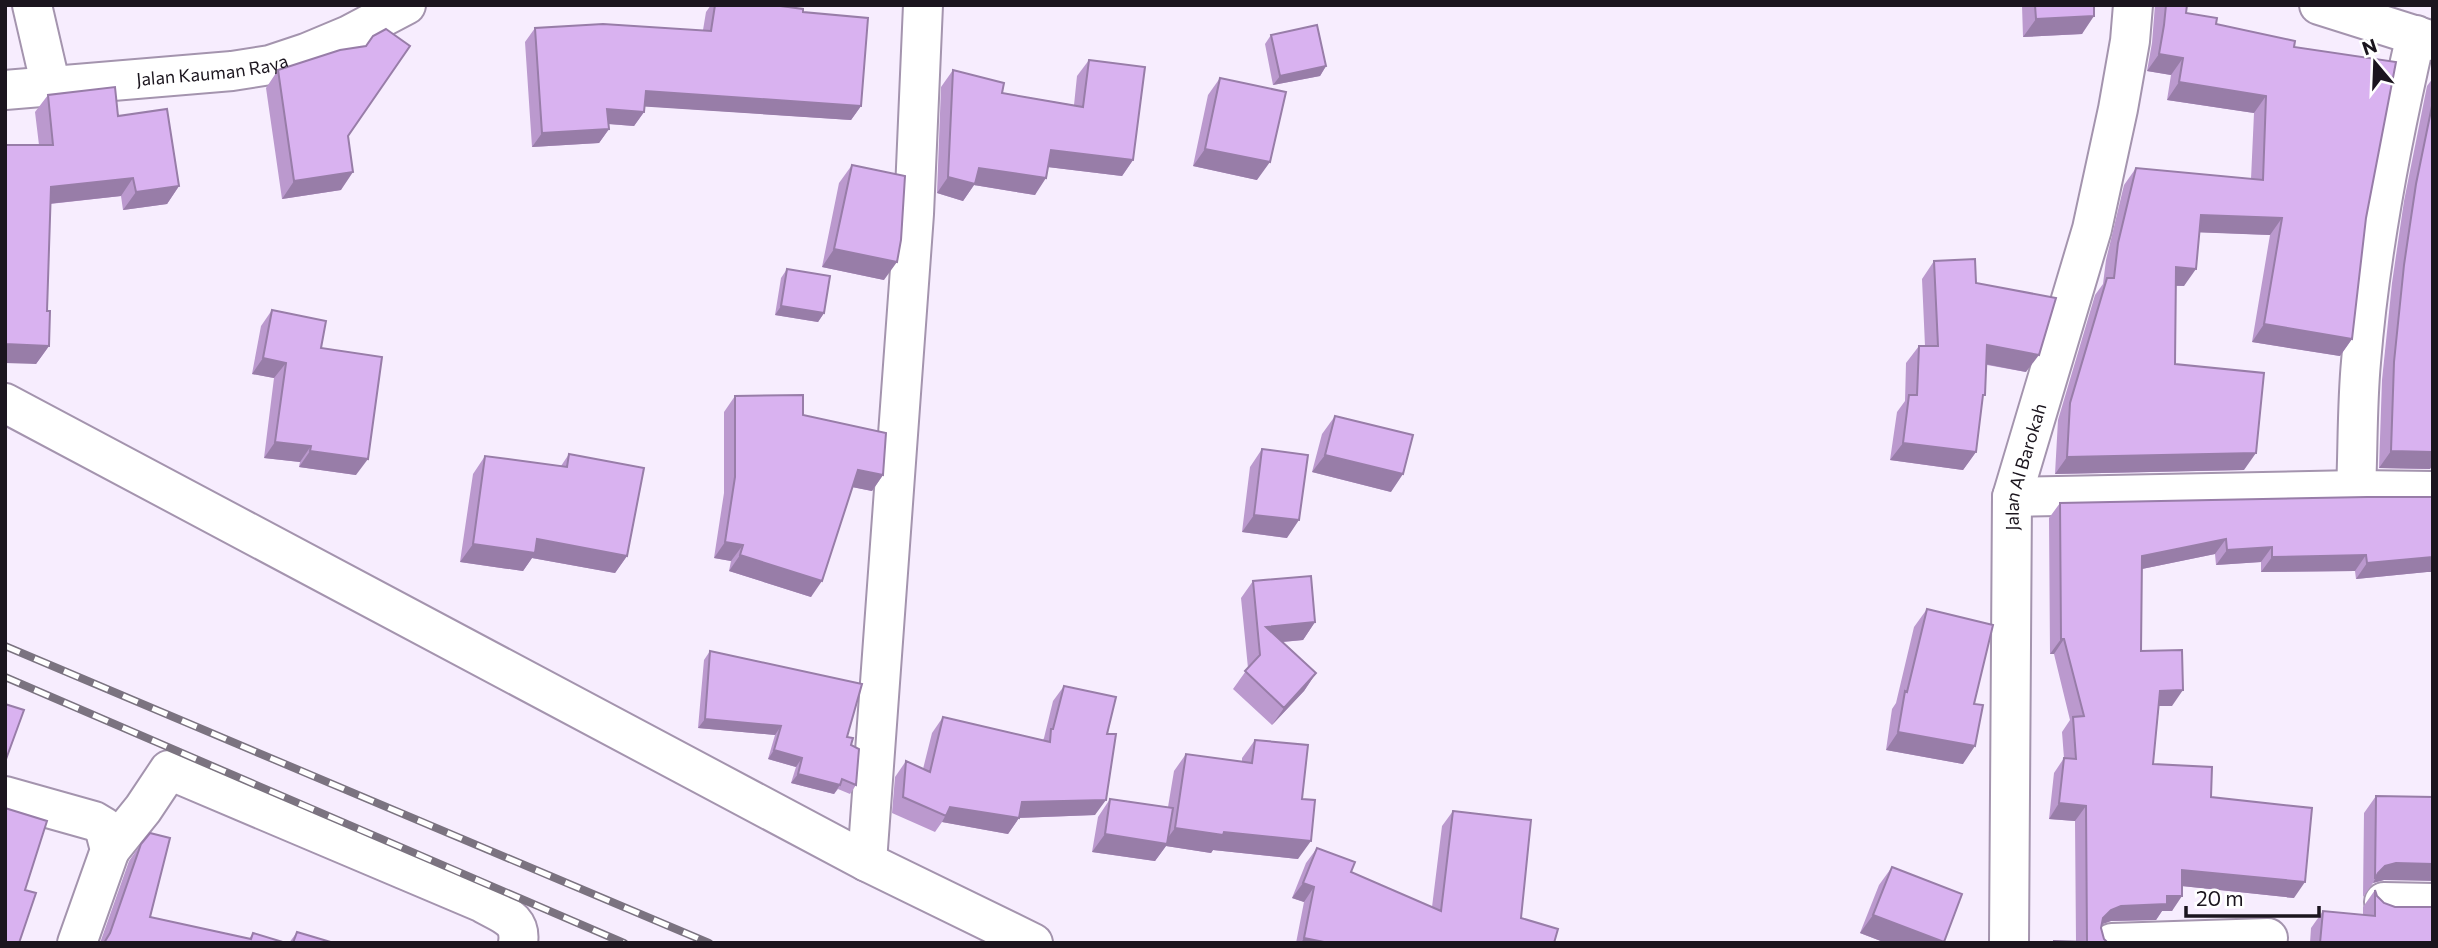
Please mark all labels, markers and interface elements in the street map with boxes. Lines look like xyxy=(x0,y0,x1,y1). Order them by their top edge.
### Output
north arrow xyxy=(2340,28,2410,98)
text: N xyxy=(2359,33,2380,60)
street label: Jalan Kauman Raya xyxy=(135,49,291,90)
street label: Jalan Al Barokah xyxy=(2000,400,2050,531)
scale bar xyxy=(2186,874,2319,918)
text: 20 m xyxy=(2196,885,2244,910)

